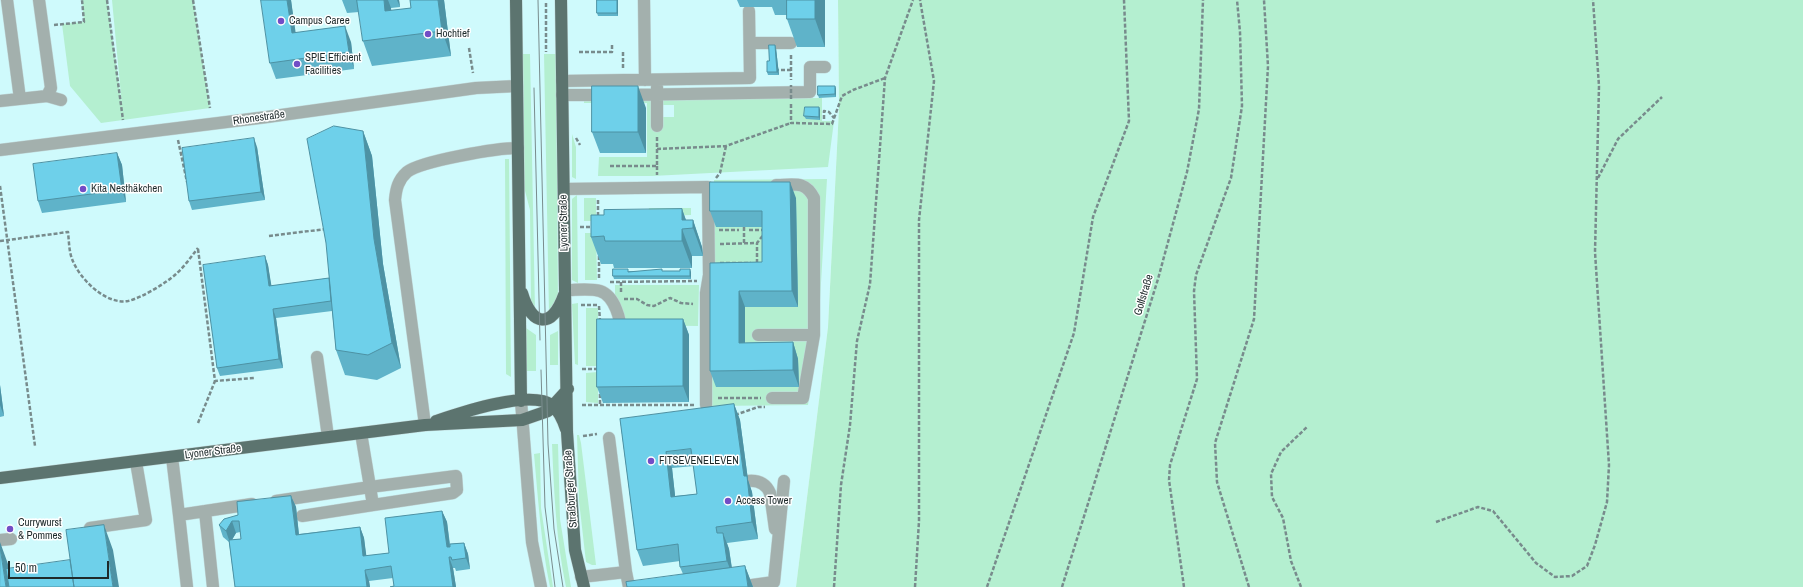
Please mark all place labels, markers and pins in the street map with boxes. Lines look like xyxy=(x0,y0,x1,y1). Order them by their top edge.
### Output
place label: Campus Caree xyxy=(289,14,350,28)
marker: Campus Caree xyxy=(276,16,286,26)
place label: Hochtief xyxy=(436,27,470,41)
marker: Hochtief xyxy=(423,29,433,39)
place label: SPIE Efficient Facilities xyxy=(305,51,361,77)
marker: SPIE Efficient Facilities xyxy=(292,59,302,69)
place label: Kita Nesthäkchen xyxy=(91,182,162,196)
marker: Kita Nesthäkchen xyxy=(78,184,88,194)
place label: FITSEVENELEVEN xyxy=(659,454,739,468)
marker: FITSEVENELEVEN xyxy=(646,456,656,466)
place label: Access Tower xyxy=(736,494,792,508)
marker: Access Tower xyxy=(723,496,733,506)
place label: Currywurst & Pommes xyxy=(18,516,62,542)
marker: Currywurst & Pommes xyxy=(5,524,15,534)

